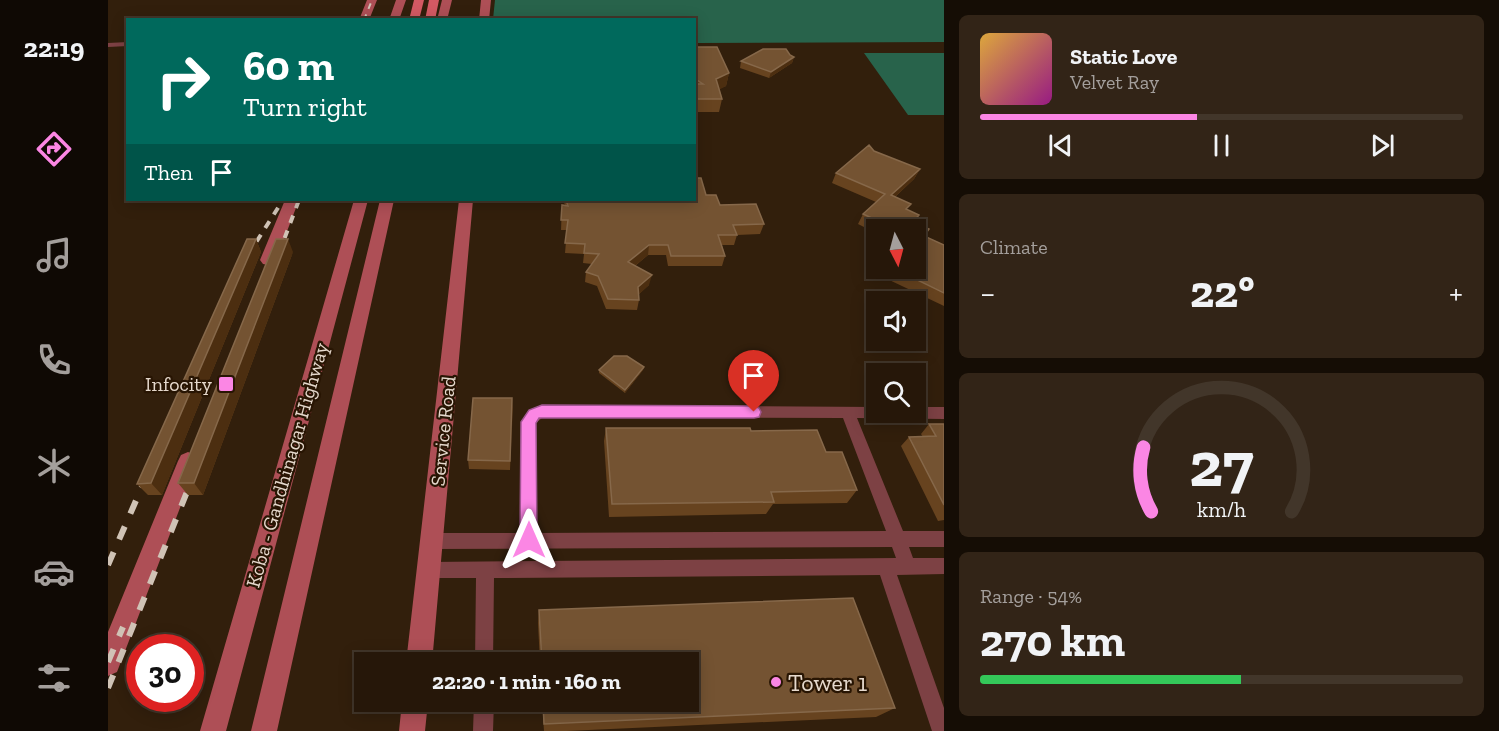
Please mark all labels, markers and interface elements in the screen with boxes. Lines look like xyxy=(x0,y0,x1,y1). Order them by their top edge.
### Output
text: 22:19 xyxy=(23,32,85,64)
text: 60 m xyxy=(243,40,334,91)
icon: right xyxy=(144,42,222,120)
text: Static Love xyxy=(1070,43,1177,70)
text: Velvet Ray xyxy=(1070,70,1159,94)
text: Turn right xyxy=(243,91,367,123)
icon: directions xyxy=(33,128,75,170)
icon: previous xyxy=(1044,129,1077,162)
icon: pause xyxy=(1205,129,1238,162)
icon: next xyxy=(1366,129,1399,162)
icon: arrive xyxy=(205,156,238,189)
text: Then xyxy=(144,159,193,186)
north arrow xyxy=(866,219,926,279)
map controls xyxy=(866,219,926,423)
icon: music xyxy=(33,234,75,276)
text: Climate xyxy=(980,235,1048,259)
text: 22° xyxy=(1190,265,1255,319)
text: − xyxy=(980,273,995,312)
text: + xyxy=(1449,273,1463,312)
button: sound xyxy=(866,291,926,351)
icon: phone xyxy=(33,339,75,381)
street label: Koba - Gandhinagar Highway xyxy=(241,339,334,590)
pin xyxy=(728,350,779,412)
icon: arrive xyxy=(737,359,770,392)
button: search xyxy=(866,363,926,423)
place label: Infocity xyxy=(145,372,213,396)
marker: Infocity xyxy=(217,375,235,393)
street label: Service Road xyxy=(425,375,461,487)
text: 27 xyxy=(1189,427,1254,502)
icon: climate xyxy=(33,445,75,487)
text: km/h xyxy=(1197,497,1246,522)
position arrow xyxy=(497,508,561,572)
icon: car xyxy=(33,551,75,593)
text: Range · 54% xyxy=(980,584,1082,608)
text: 270 km xyxy=(980,614,1125,668)
speed limit sign: 30 xyxy=(126,634,204,712)
icon: filters xyxy=(33,657,75,699)
text: 22:20 · 1 min · 160 m xyxy=(432,668,621,695)
place label: Tower 1 xyxy=(788,668,867,697)
marker: Tower 1 xyxy=(769,675,783,689)

